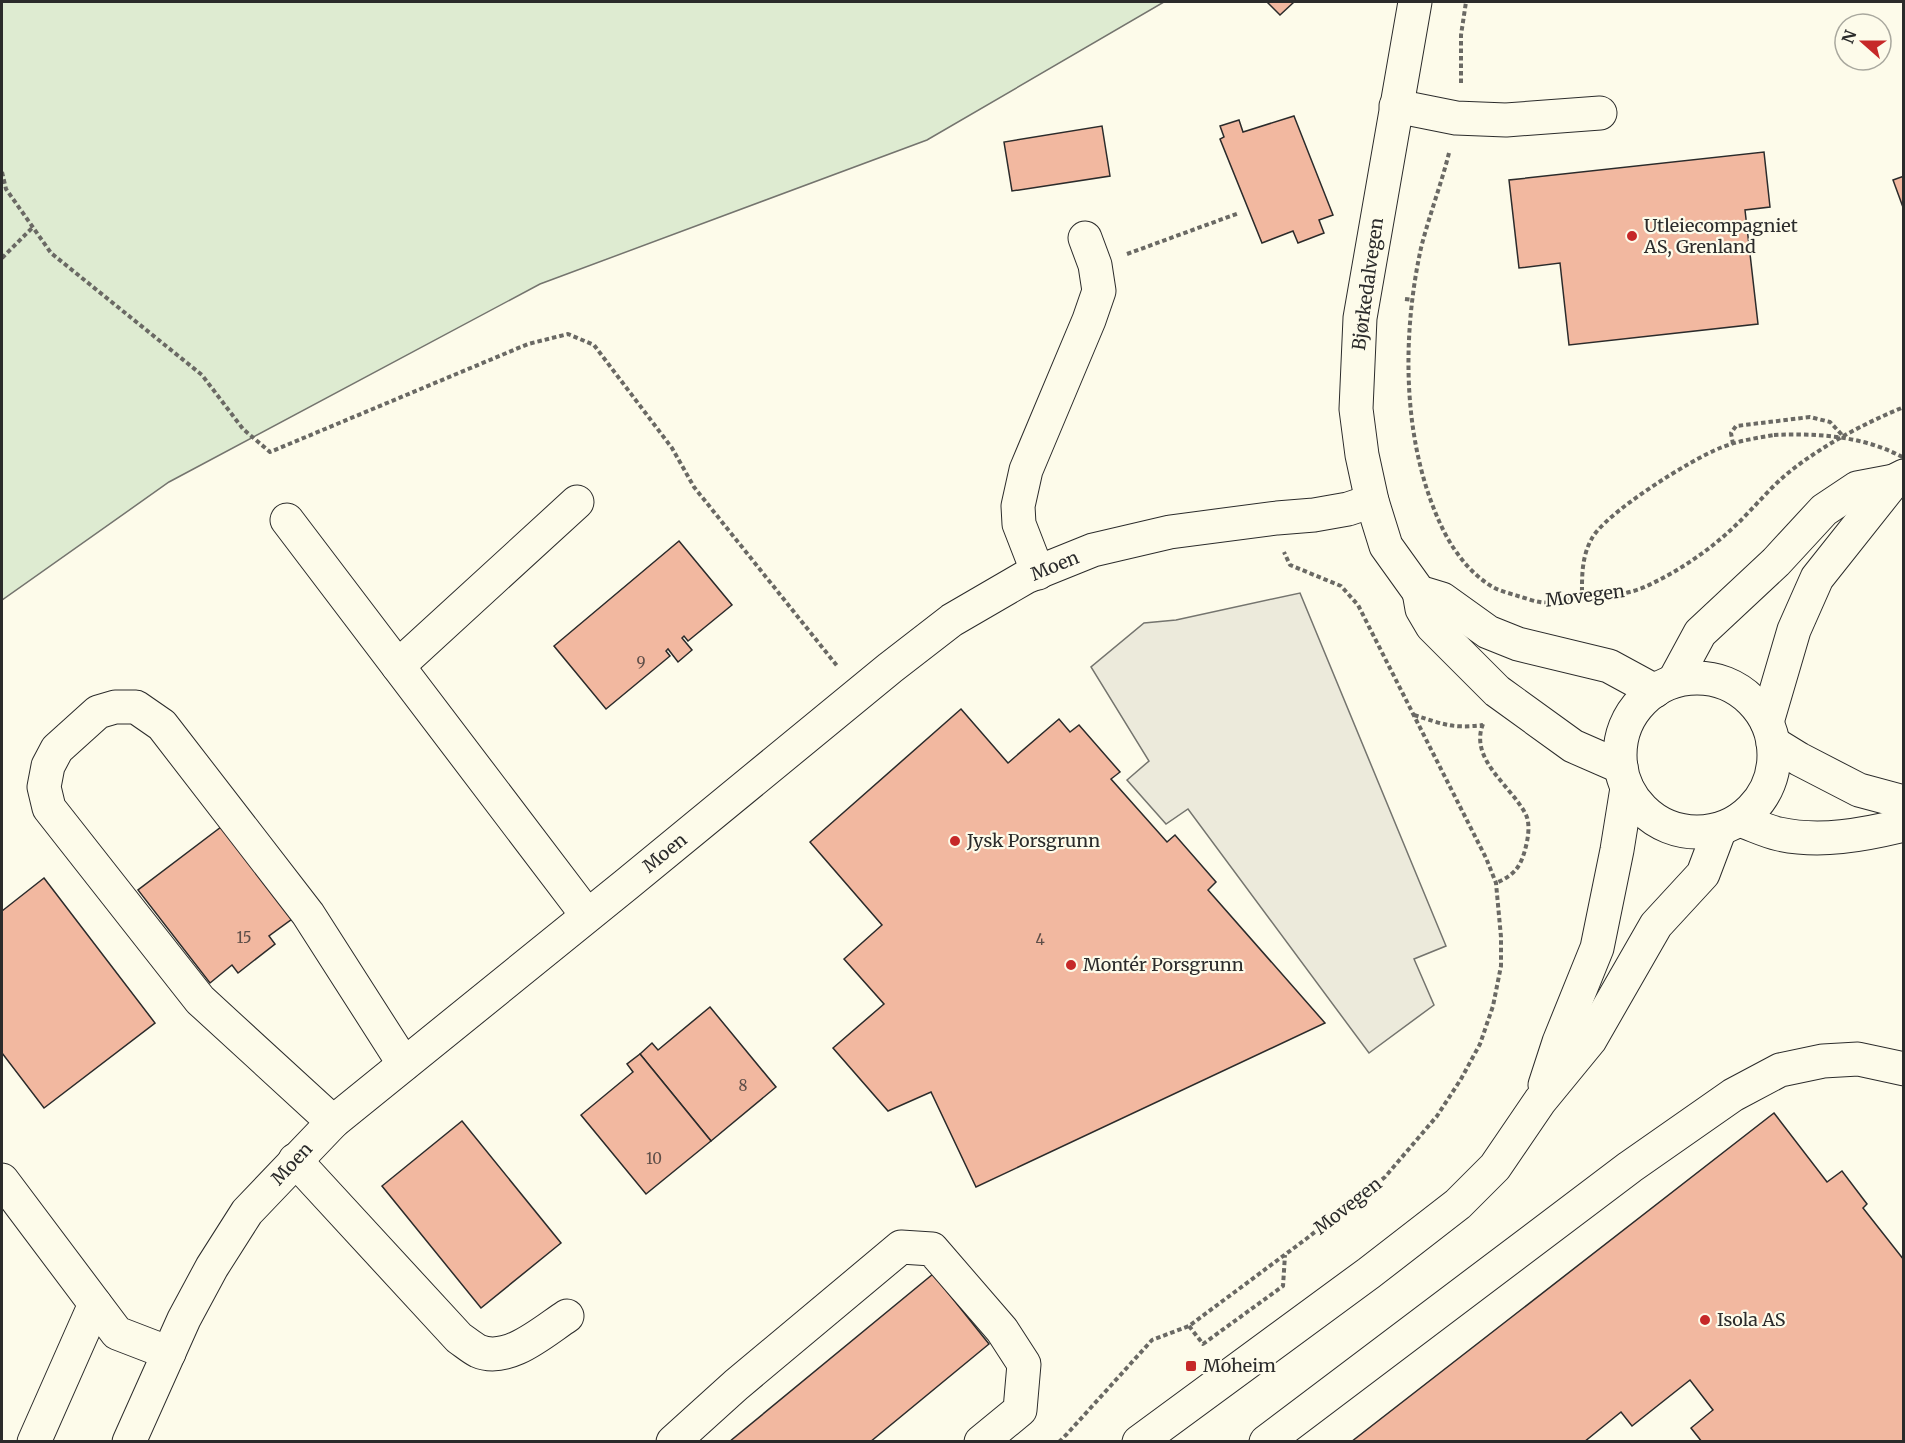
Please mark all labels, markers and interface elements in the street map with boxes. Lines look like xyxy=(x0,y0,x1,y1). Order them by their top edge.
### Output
north arrow xyxy=(1833,12,1893,72)
text: N xyxy=(1837,27,1861,46)
place label: Utleiecompagniet AS, Grenland xyxy=(1643,214,1798,258)
street label: Bjørkedalvegen xyxy=(1347,216,1388,352)
marker: Utleiecompagniet AS, Grenland xyxy=(1625,229,1639,243)
street label: Moen xyxy=(1027,545,1082,586)
street label: Movegen xyxy=(1544,579,1626,612)
house number: 9 xyxy=(636,653,646,672)
street label: Moen xyxy=(638,828,691,877)
place label: Jysk Porsgrunn xyxy=(966,829,1100,852)
marker: Jysk Porsgrunn xyxy=(948,834,962,848)
house number: 15 xyxy=(236,928,252,947)
house number: 4 xyxy=(1035,930,1045,949)
place label: Montér Porsgrunn xyxy=(1083,953,1244,976)
marker: Montér Porsgrunn xyxy=(1064,958,1078,972)
house number: 8 xyxy=(739,1076,748,1095)
street label: Moen xyxy=(266,1137,317,1190)
house number: 10 xyxy=(646,1149,662,1168)
street label: Movegen xyxy=(1309,1172,1386,1239)
place label: Isola AS xyxy=(1717,1308,1786,1331)
marker: Isola AS xyxy=(1698,1313,1712,1327)
place label: Moheim xyxy=(1203,1354,1276,1377)
marker: Moheim xyxy=(1184,1359,1198,1373)

